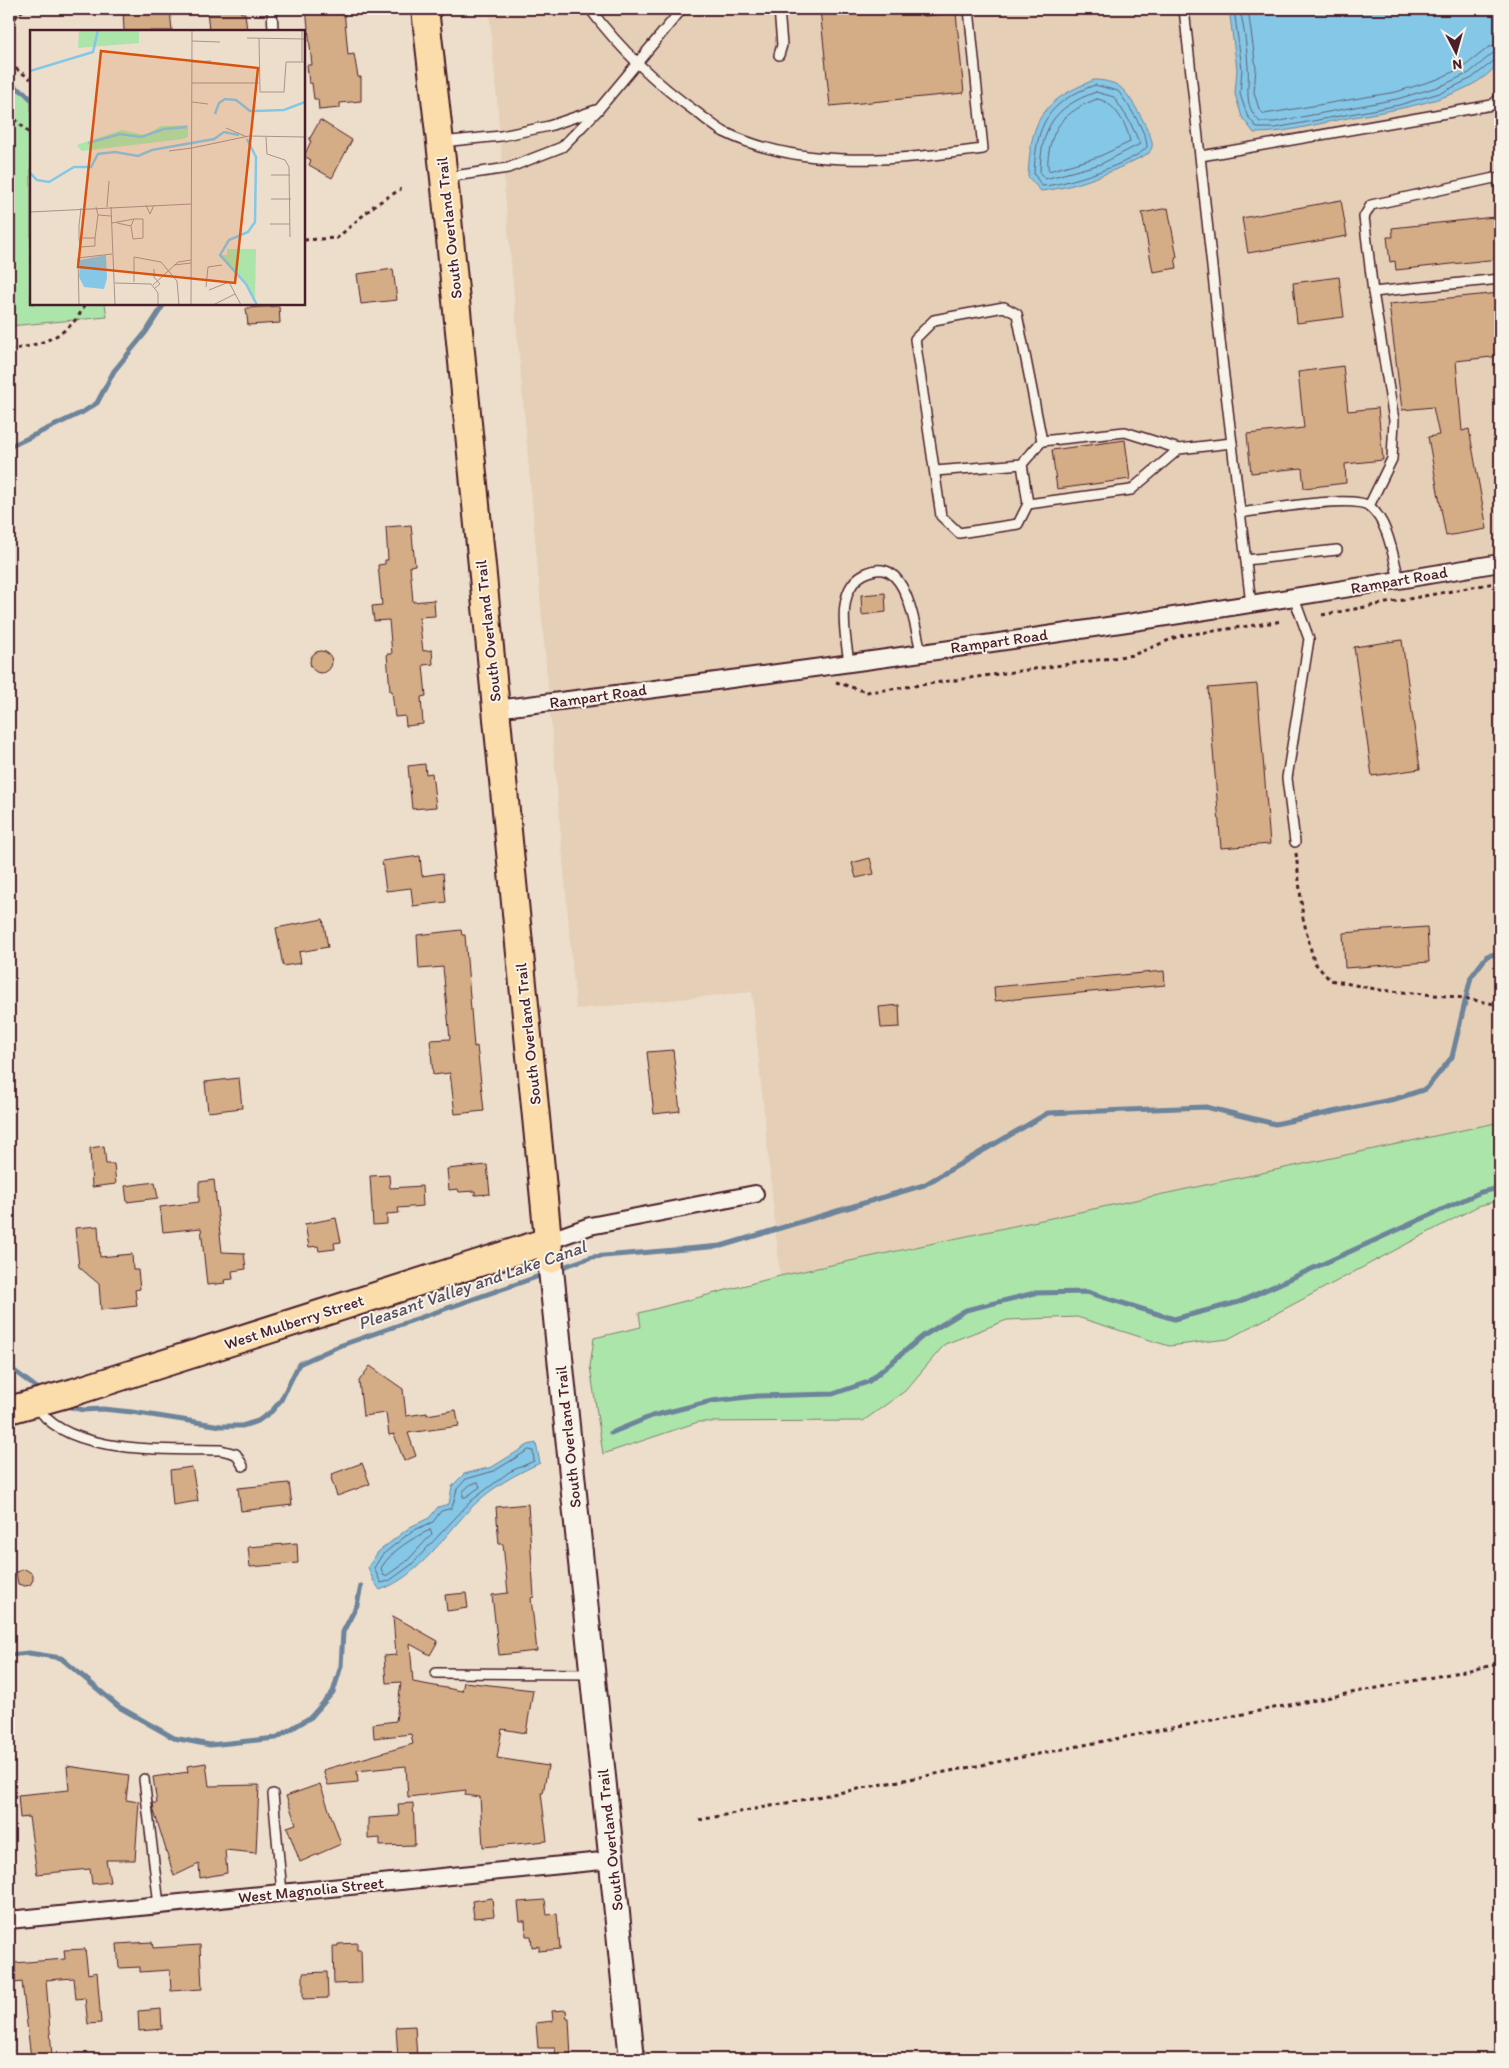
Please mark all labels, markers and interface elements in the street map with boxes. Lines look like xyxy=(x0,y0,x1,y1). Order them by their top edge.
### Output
north arrow xyxy=(1432,28,1482,78)
inset map xyxy=(30,30,305,305)
text: N xyxy=(1452,55,1463,73)
street label: South Overland Trail xyxy=(432,156,466,300)
street label: South Overland Trail xyxy=(471,559,505,703)
street label: Rampart Road xyxy=(1349,562,1449,598)
street label: Rampart Road xyxy=(949,625,1049,657)
street label: Rampart Road xyxy=(548,680,648,712)
street label: South Overland Trail xyxy=(511,962,545,1106)
water label: Pleasant Valley and Lake Canal xyxy=(355,1235,591,1334)
street label: West Mulberry Street xyxy=(222,1290,366,1354)
street label: South Overland Trail xyxy=(551,1365,585,1509)
street label: South Overland Trail xyxy=(593,1768,627,1912)
street label: West Magnolia Street xyxy=(237,1873,385,1907)

